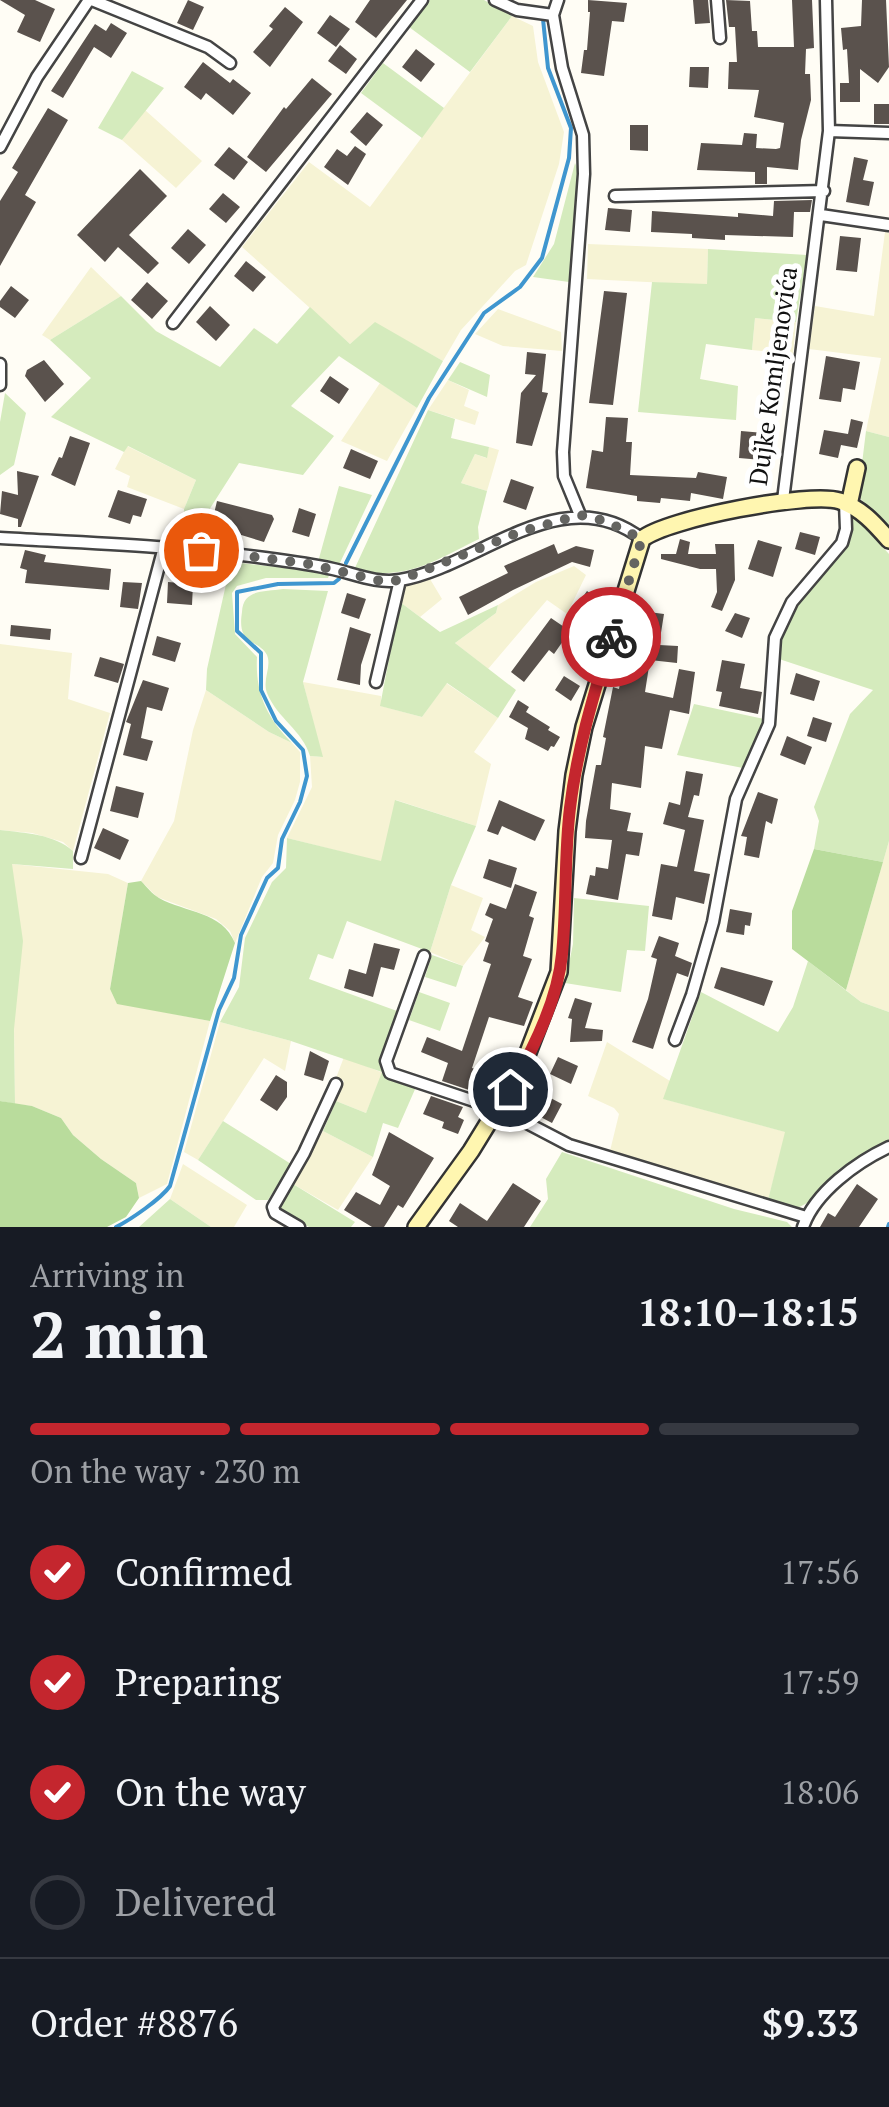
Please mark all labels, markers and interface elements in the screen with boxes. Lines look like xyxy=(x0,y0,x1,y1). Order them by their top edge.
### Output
street label: Dujke Komljenovića xyxy=(741,264,804,488)
pin xyxy=(159,508,244,593)
icon: bag xyxy=(174,523,229,578)
courier xyxy=(561,587,661,687)
icon: bike xyxy=(584,610,639,665)
pin xyxy=(468,1047,553,1132)
icon: home xyxy=(483,1062,538,1117)
text: Arriving in xyxy=(30,1254,184,1296)
text: 18:10–18:15 xyxy=(637,1287,859,1337)
text: 2 min xyxy=(30,1290,208,1377)
text: On the way · 230 m xyxy=(30,1450,300,1492)
icon: check xyxy=(30,1545,85,1600)
text: Confirmed xyxy=(115,1547,293,1597)
text: 17:56 xyxy=(780,1551,859,1593)
icon: check xyxy=(30,1655,85,1710)
text: Preparing xyxy=(115,1657,281,1707)
text: 17:59 xyxy=(780,1661,859,1703)
icon: check xyxy=(30,1765,85,1820)
text: On the way xyxy=(115,1767,306,1817)
text: 18:06 xyxy=(780,1771,859,1813)
text: Delivered xyxy=(115,1877,276,1927)
text: Order #8876 xyxy=(30,1998,238,2048)
text: $9.33 xyxy=(762,1998,859,2048)

